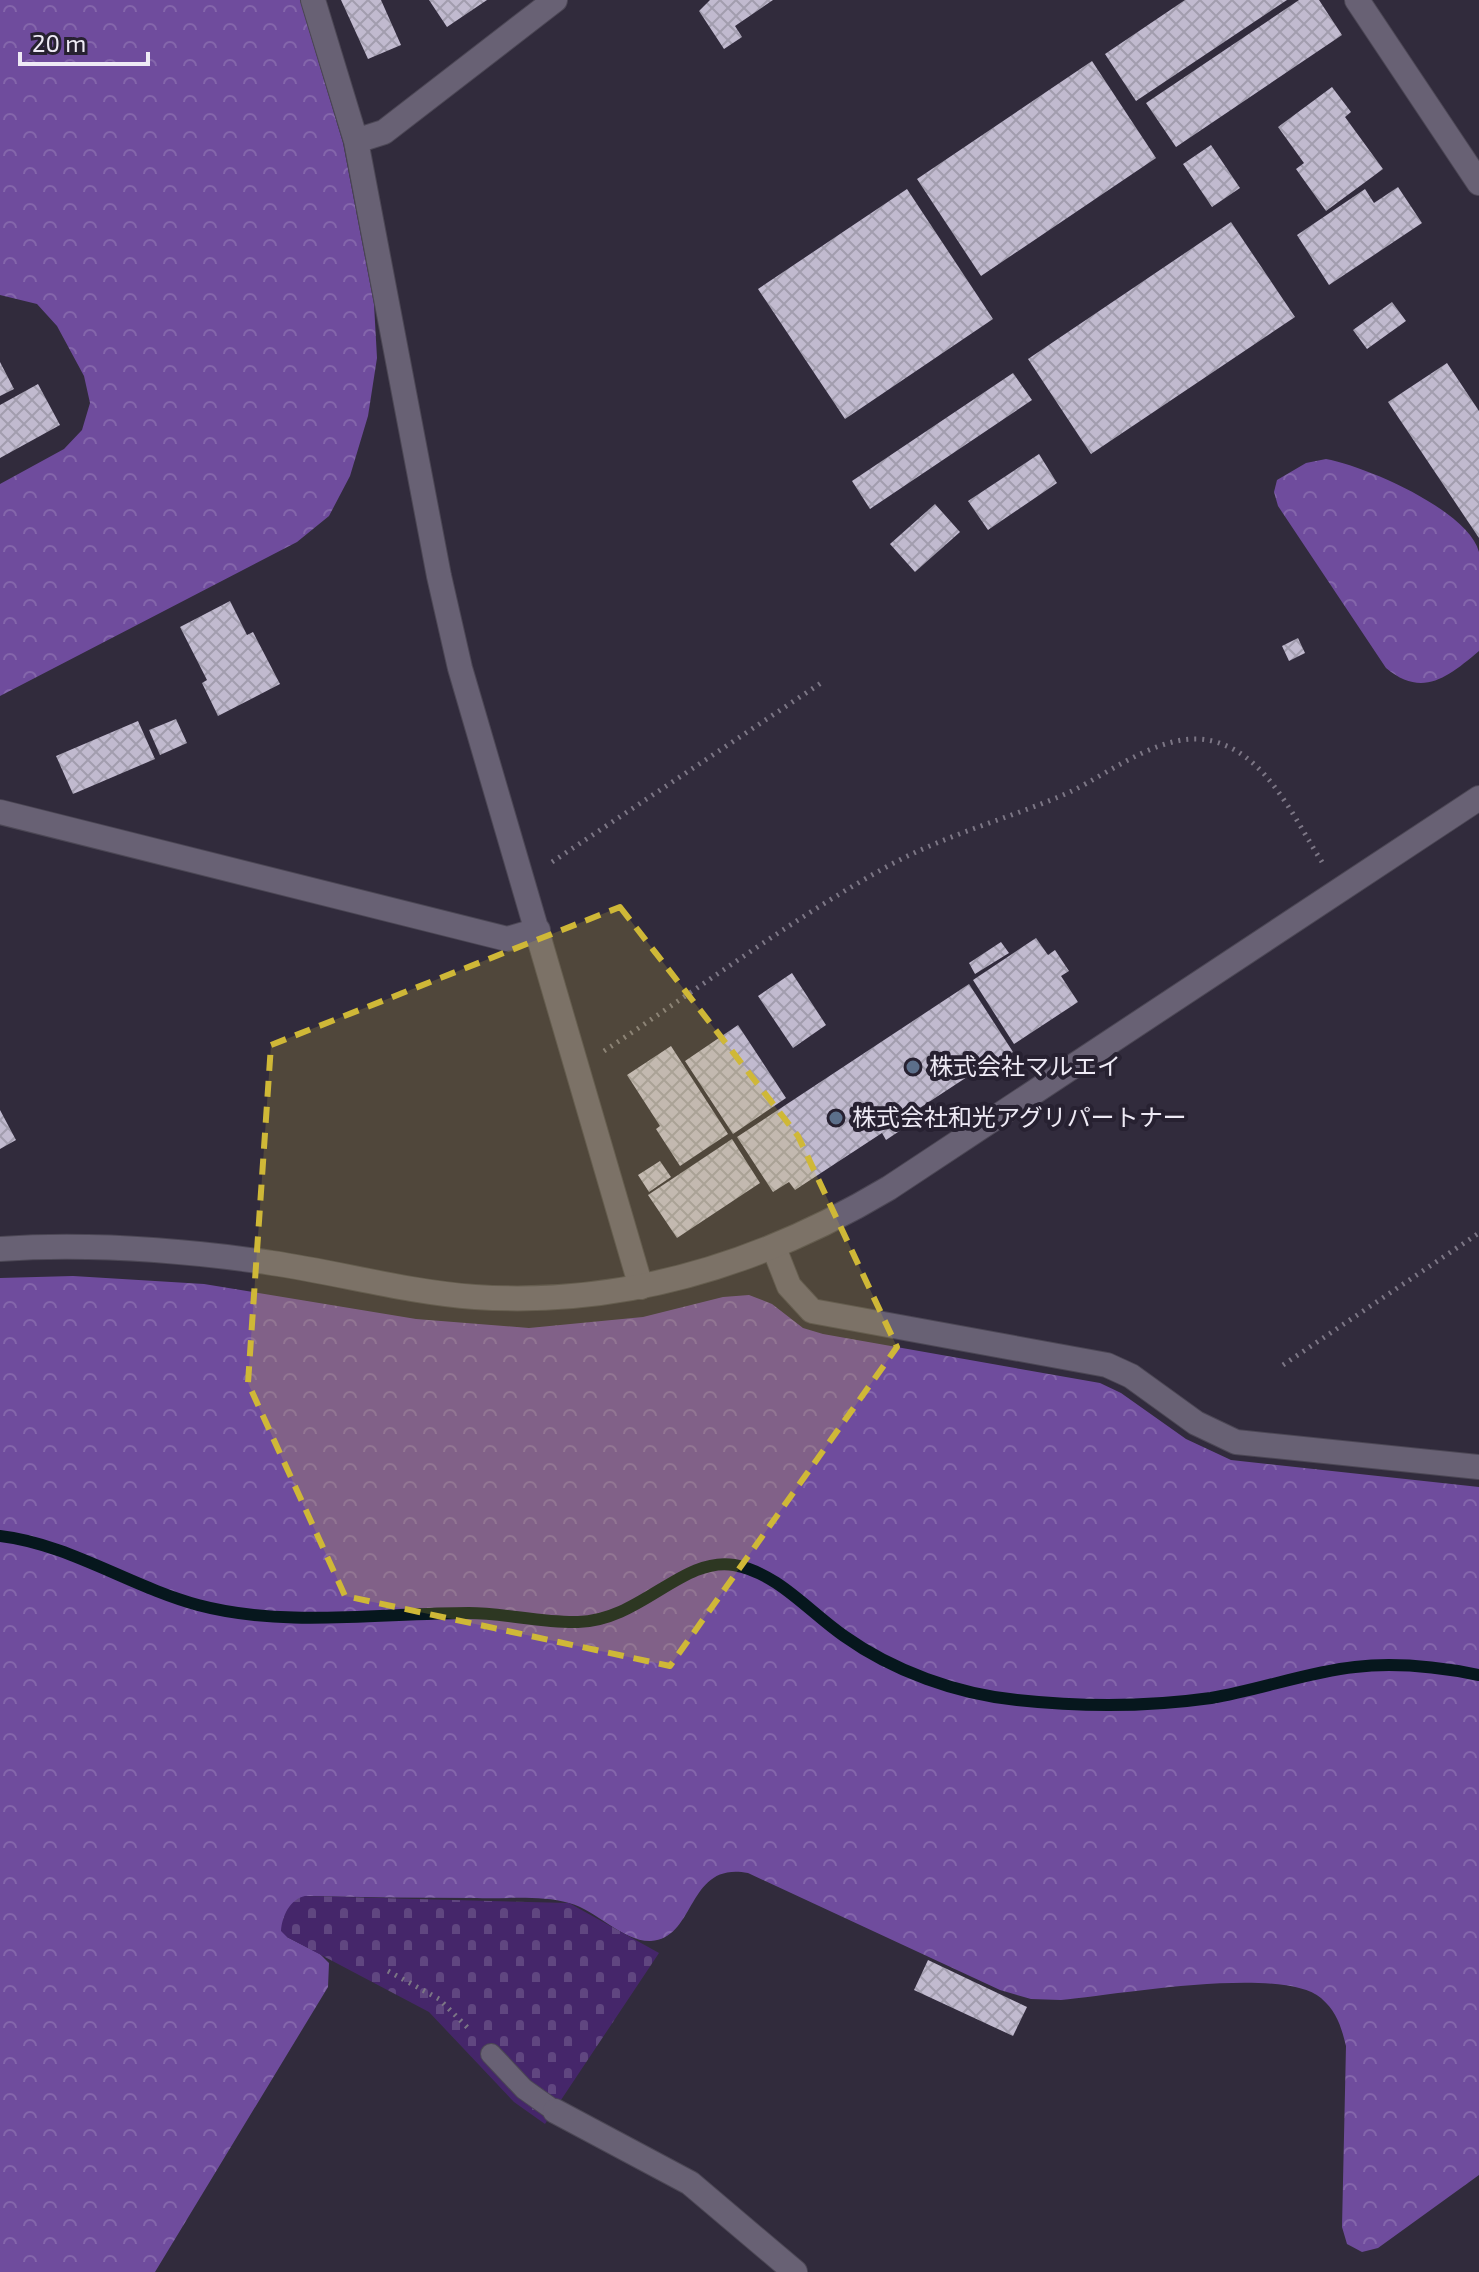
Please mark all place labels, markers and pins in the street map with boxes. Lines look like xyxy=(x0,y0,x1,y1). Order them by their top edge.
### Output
place label: 株式会社マルエイ xyxy=(929,1051,1121,1080)
marker: 株式会社マルエイ xyxy=(904,1058,922,1076)
place label: 株式会社和光アグリパートナー xyxy=(852,1102,1187,1131)
marker: 株式会社和光アグリパートナー xyxy=(827,1109,845,1127)

